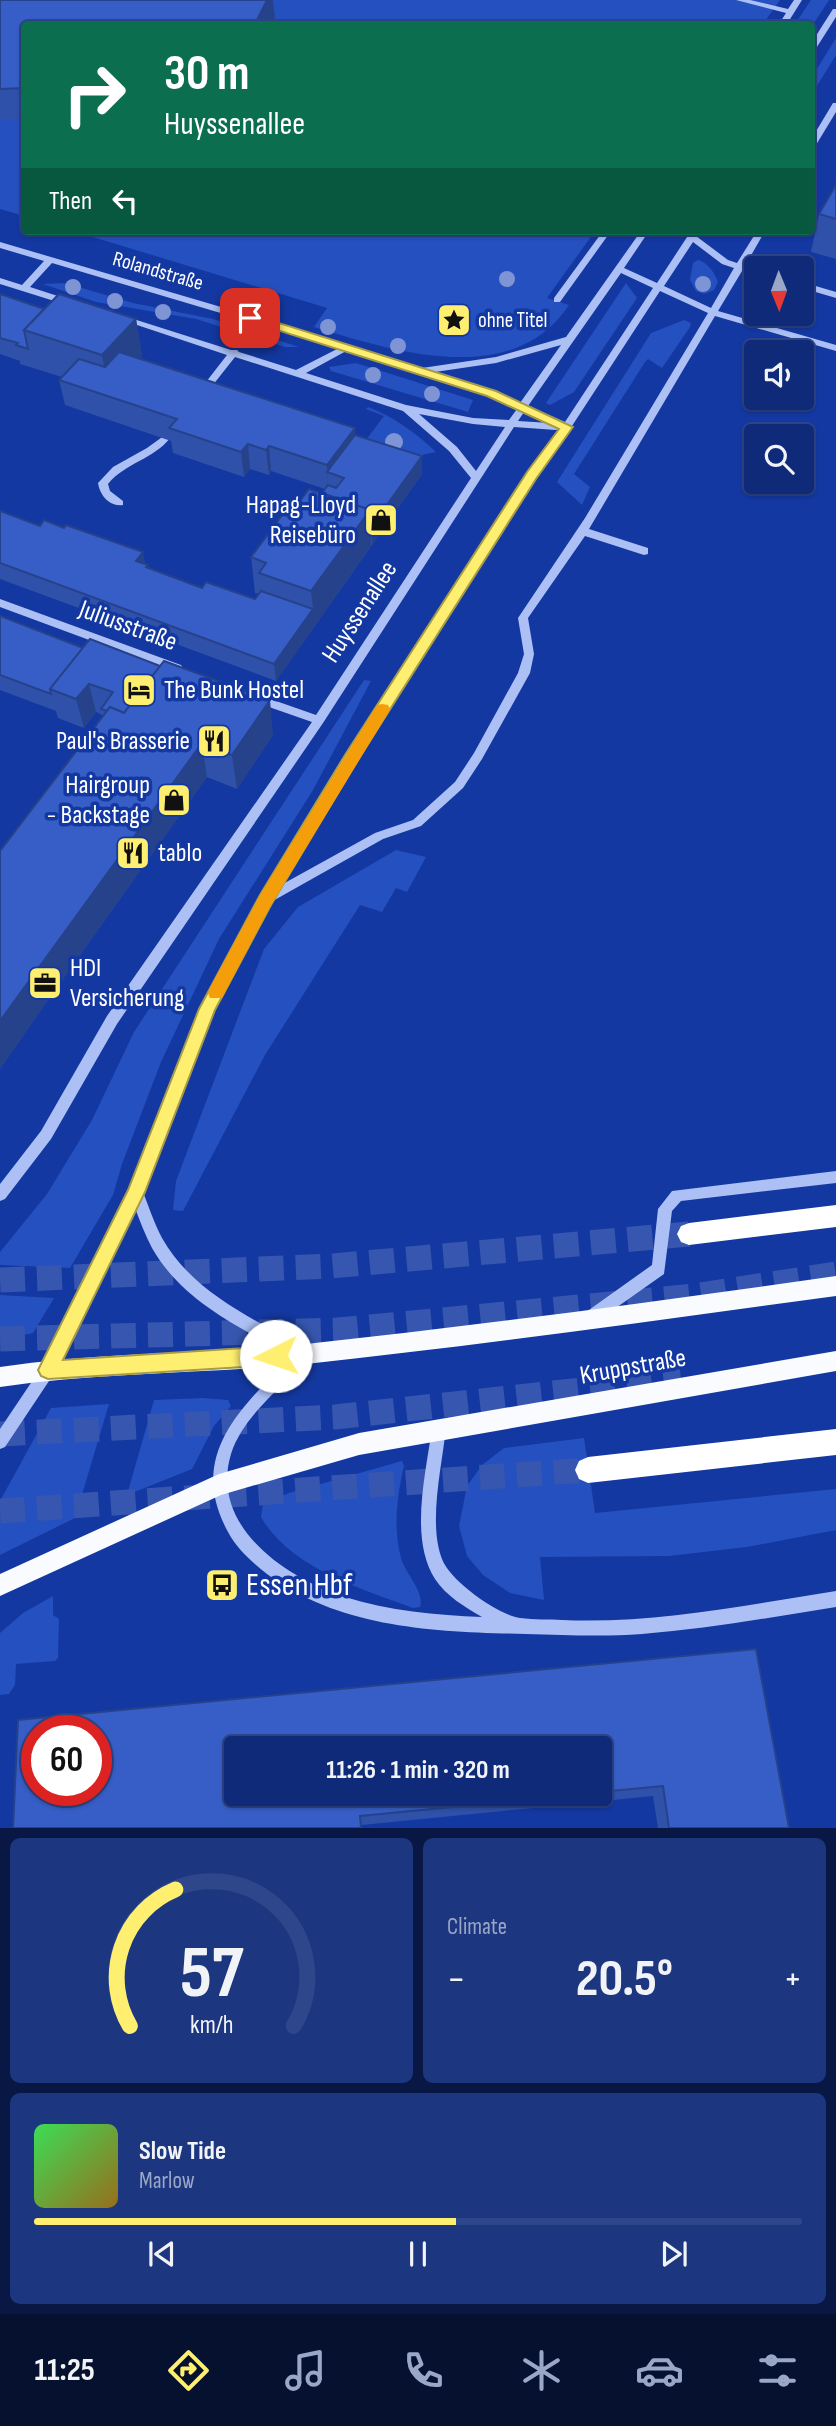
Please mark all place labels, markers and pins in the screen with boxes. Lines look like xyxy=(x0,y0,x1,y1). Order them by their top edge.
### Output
pin xyxy=(220,288,280,348)
place icon: ohne Titel xyxy=(435,301,473,339)
place label: ohne Titel xyxy=(478,308,548,333)
place label: Hapag-Lloyd Reisebüro xyxy=(246,490,356,551)
shop icon: Hapag-Lloyd Reisebüro xyxy=(362,501,400,539)
hotel icon: The Bunk Hostel xyxy=(120,671,158,709)
place label: The Bunk Hostel xyxy=(164,675,304,706)
restaurant icon: Paul's Brasserie xyxy=(195,722,233,760)
place label: Paul's Brasserie xyxy=(56,726,190,757)
place label: Hairgroup - Backstage xyxy=(47,770,150,831)
shop icon: Hairgroup - Backstage xyxy=(155,781,193,819)
restaurant icon: tablo xyxy=(114,834,152,872)
place label: tablo xyxy=(158,838,202,869)
place label: HDI Versicherung xyxy=(70,953,184,1014)
office icon: HDI Versicherung xyxy=(26,964,64,1002)
bus stop icon: Essen Hbf xyxy=(203,1566,241,1604)
place label: Essen Hbf xyxy=(246,1566,353,1605)

